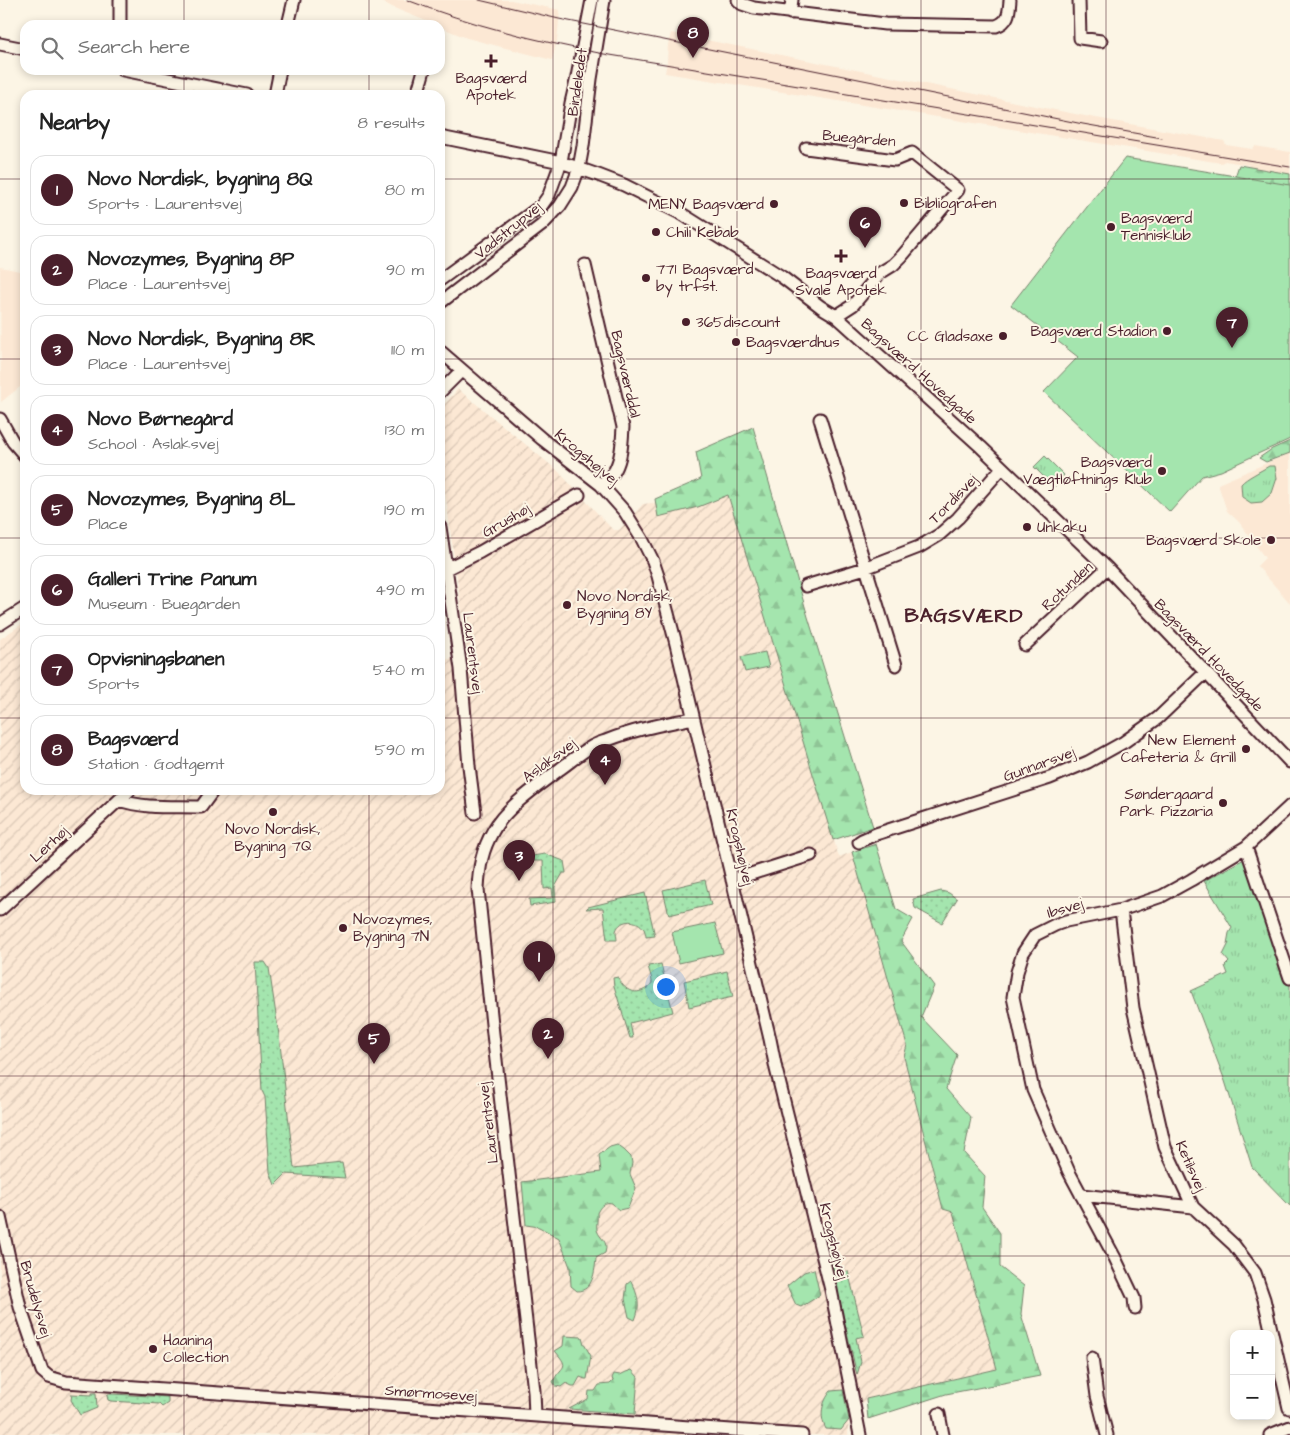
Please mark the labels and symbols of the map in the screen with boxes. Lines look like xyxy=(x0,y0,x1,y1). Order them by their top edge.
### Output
pin: 8 xyxy=(677,17,709,58)
street label: Bindeledet xyxy=(562,47,593,117)
marker: Bagsværd Apotek xyxy=(485,55,497,67)
place label: Bagsværd Apotek xyxy=(455,68,527,106)
street label: Buegården xyxy=(821,125,897,153)
place label: Bibliografen xyxy=(914,193,997,215)
place label: MENY Bagsværd xyxy=(648,194,764,216)
street label: Vadstrupvej xyxy=(470,196,547,264)
marker: Bibliografen xyxy=(898,197,910,209)
marker: MENY Bagsværd xyxy=(768,198,780,210)
pin: 6 xyxy=(849,207,881,248)
place label: Bagsværd Tennisklub xyxy=(1121,208,1192,246)
marker: Bagsværd Tennisklub xyxy=(1105,221,1117,233)
place label: Chili Kebab xyxy=(666,222,739,243)
marker: Chili Kebab xyxy=(650,226,662,238)
marker: Bagsværd Svale Apotek xyxy=(835,250,847,262)
place label: 771 Bagsværd by trfst. xyxy=(656,259,754,298)
place label: Bagsværd Svale Apotek xyxy=(795,263,887,301)
marker: 771 Bagsværd by trfst. xyxy=(640,272,652,284)
pin: 7 xyxy=(1216,307,1248,348)
place label: 365discount xyxy=(696,312,780,333)
street label: Bagsværd Hovedgade xyxy=(855,314,981,430)
marker: 365discount xyxy=(680,316,692,328)
place label: Bagsværd Stadion xyxy=(1031,321,1157,343)
marker: Bagsværd Stadion xyxy=(1161,325,1173,337)
place label: CC Gladsaxe xyxy=(907,326,993,347)
street label: Bagsværddal xyxy=(604,328,646,420)
marker: CC Gladsaxe xyxy=(997,330,1009,342)
place label: Bagsværdhus xyxy=(746,332,840,354)
marker: Bagsværdhus xyxy=(730,336,742,348)
street label: Krogshøjvej xyxy=(549,424,624,492)
place label: Bagsværd Vægtløftnings Klub xyxy=(1023,452,1153,491)
marker: Bagsværd Vægtløftnings Klub xyxy=(1156,465,1168,477)
street label: Tordisvej xyxy=(924,469,983,529)
street label: Grushøj xyxy=(478,498,534,543)
place label: Unkaku xyxy=(1037,517,1087,538)
marker: Unkaku xyxy=(1021,521,1033,533)
place label: Bagsværd Skole xyxy=(1146,530,1261,552)
marker: Bagsværd Skole xyxy=(1265,534,1277,546)
street label: Rotunden xyxy=(1037,557,1098,616)
place label: Novo Nordisk, Bygning 8Y xyxy=(577,586,673,625)
street label: Bagsværd Hovedgade xyxy=(1148,594,1268,717)
marker: Novo Nordisk, Bygning 8Y xyxy=(561,599,573,611)
district label: BAGSVÆRD xyxy=(904,602,1024,630)
street label: Laurentsvej xyxy=(457,611,488,695)
place label: New Element Cafeteria & Grill xyxy=(1121,730,1236,768)
street label: Aslaksvej xyxy=(518,733,581,788)
street label: Gunnarsvej xyxy=(1000,742,1078,787)
marker: New Element Cafeteria & Grill xyxy=(1240,743,1252,755)
pin: 4 xyxy=(589,744,621,785)
place label: Søndergaard Park Pizzaria xyxy=(1120,784,1213,822)
marker: Søndergaard Park Pizzaria xyxy=(1217,797,1229,809)
marker: Novo Nordisk, Bygning 7Q xyxy=(267,806,279,818)
street label: Krogshøjvej xyxy=(720,807,759,888)
place label: Novo Nordisk, Bygning 7Q xyxy=(225,819,321,858)
street label: Lerhøj xyxy=(26,821,73,867)
pin: 3 xyxy=(503,840,535,881)
street label: Ibsvej xyxy=(1045,893,1086,924)
place label: Novozymes, Bygning 7N xyxy=(353,909,433,948)
marker: Novozymes, Bygning 7N xyxy=(337,922,349,934)
pin: 1 xyxy=(523,941,555,982)
your location xyxy=(653,974,679,1000)
pin: 2 xyxy=(532,1018,564,1059)
pin: 5 xyxy=(358,1023,390,1064)
street label: Laurentsvej xyxy=(473,1081,504,1165)
street label: Ketilsvej xyxy=(1170,1137,1211,1195)
street label: Krogshøjvej xyxy=(813,1201,853,1282)
street label: Brudelysvej xyxy=(14,1258,57,1341)
place label: Haaning Collection xyxy=(163,1330,229,1368)
marker: Haaning Collection xyxy=(147,1343,159,1355)
street label: Smørmosevej xyxy=(384,1380,478,1407)

